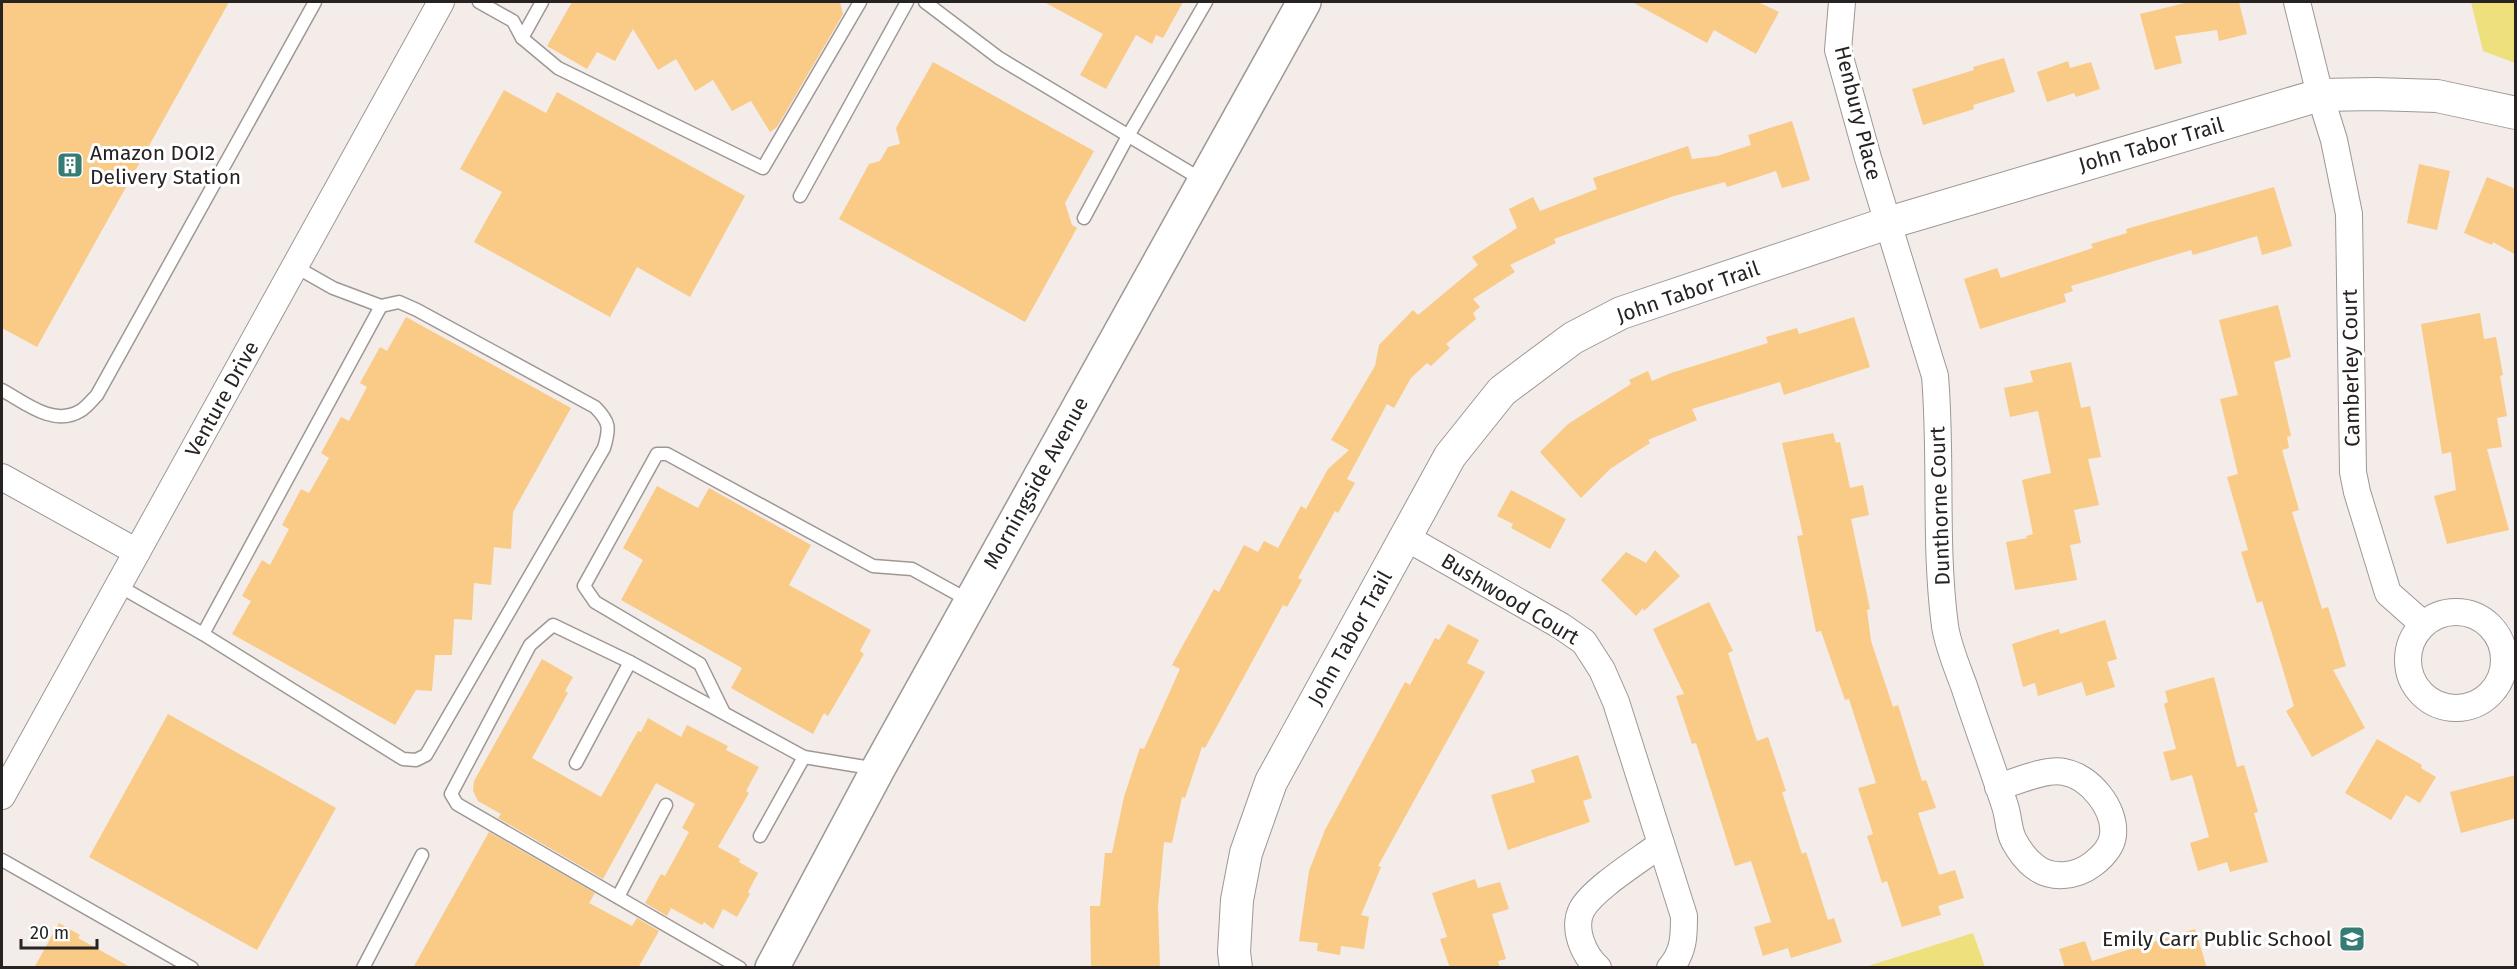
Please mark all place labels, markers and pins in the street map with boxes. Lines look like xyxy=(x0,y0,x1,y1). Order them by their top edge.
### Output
place label: Amazon DOI2 Delivery Station xyxy=(90,140,241,190)
building icon: Amazon DOI2 Delivery Station xyxy=(55,150,85,180)
school or university icon: Emily Carr Public School xyxy=(2337,924,2367,954)
place label: Emily Carr Public School xyxy=(2102,926,2332,952)

